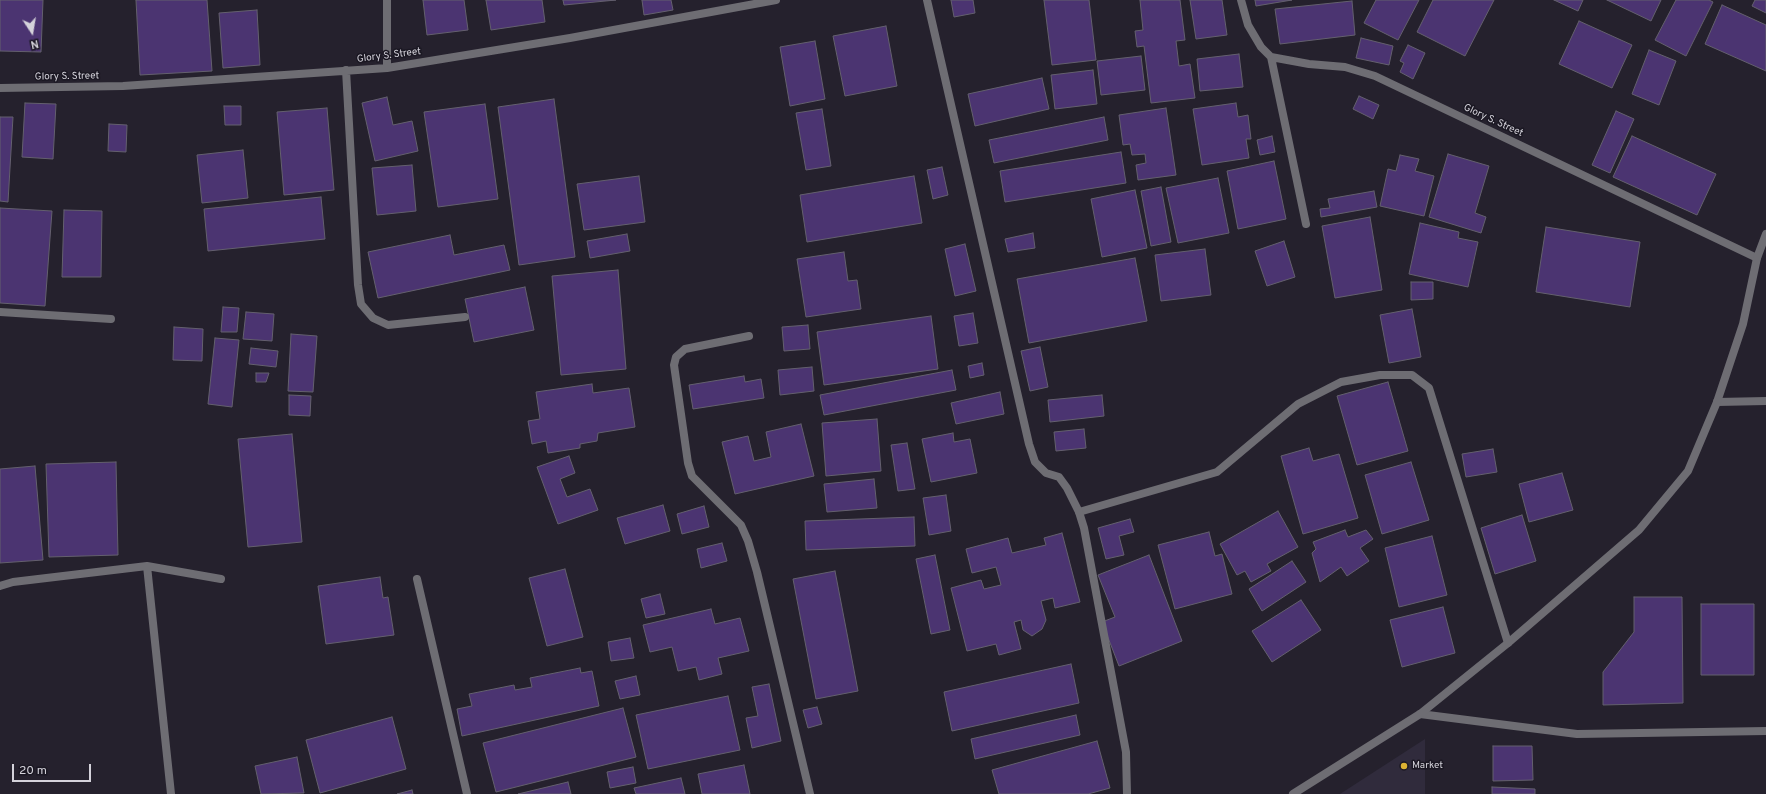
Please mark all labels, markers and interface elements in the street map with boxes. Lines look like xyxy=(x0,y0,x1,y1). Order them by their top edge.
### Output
north arrow xyxy=(12,12,52,52)
text: N xyxy=(29,36,40,51)
street label: Glory S. Street xyxy=(356,46,422,66)
street label: Glory S. Street xyxy=(35,70,99,84)
street label: Glory S. Street xyxy=(1461,102,1525,140)
scale bar xyxy=(14,756,93,782)
place label: Market xyxy=(1412,760,1443,772)
marker: Market xyxy=(1399,761,1409,771)
text: 20 m xyxy=(19,763,47,779)

